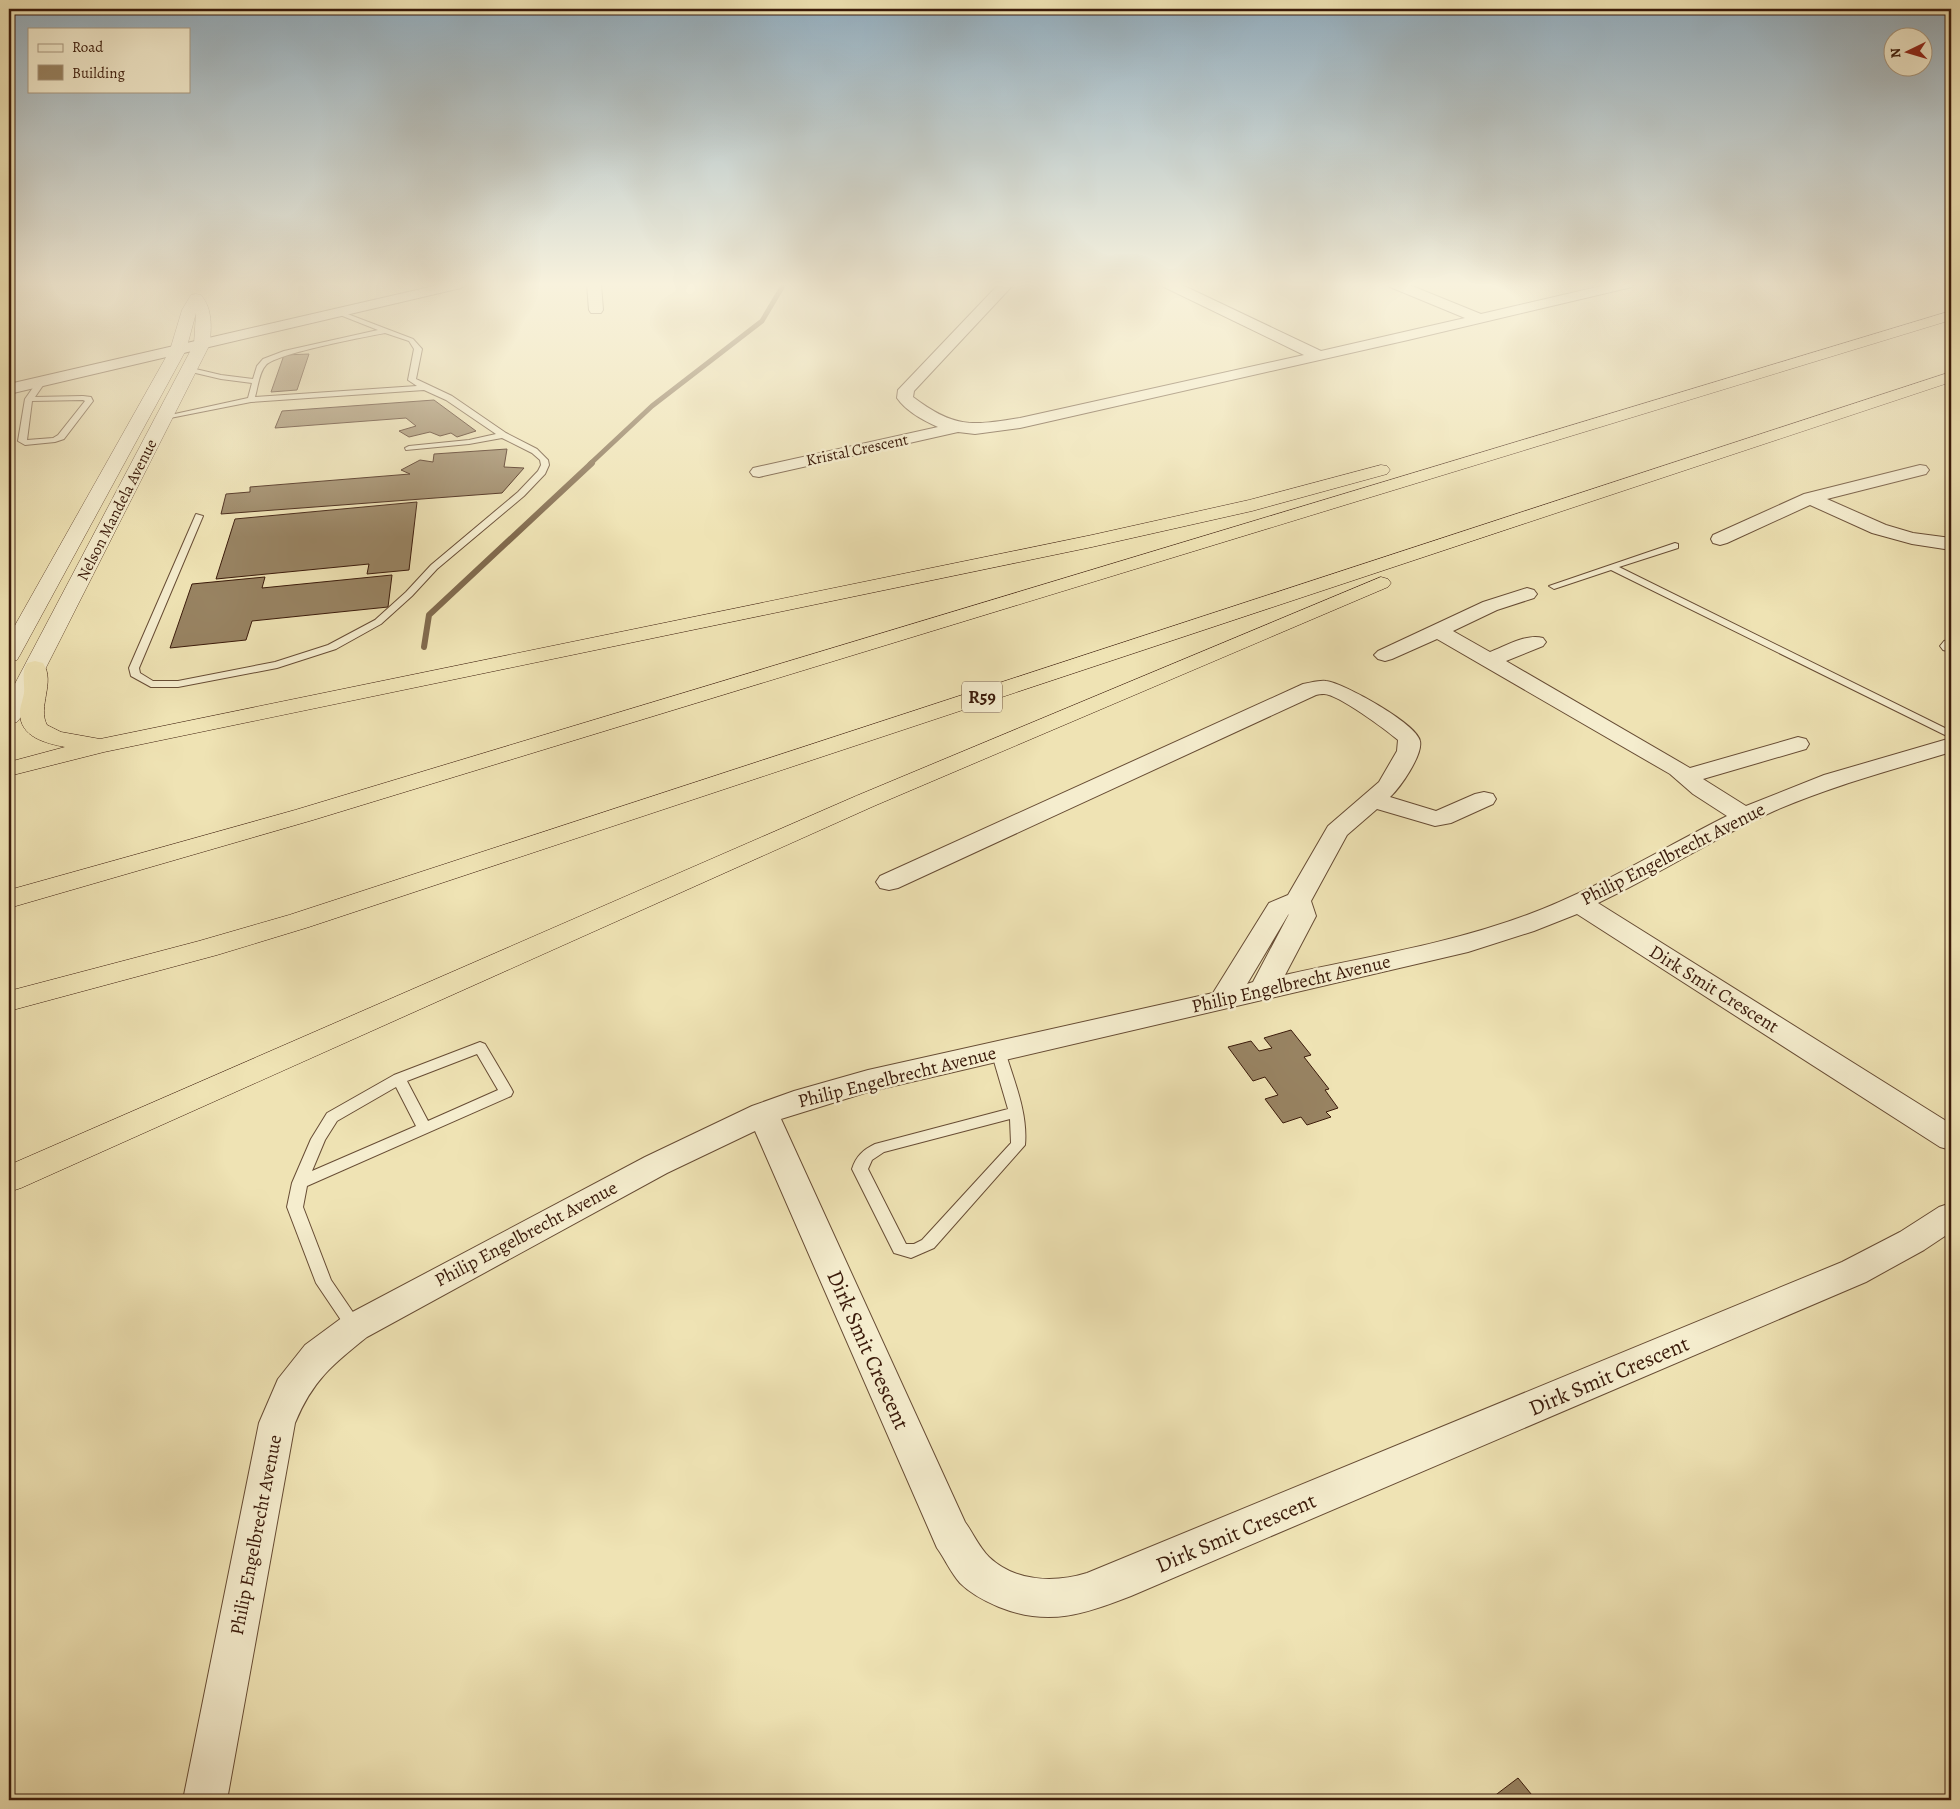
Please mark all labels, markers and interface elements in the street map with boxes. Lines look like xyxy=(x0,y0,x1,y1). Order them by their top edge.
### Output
legend xyxy=(28,28,190,92)
north arrow xyxy=(1882,28,1932,78)
text: Road xyxy=(72,37,104,57)
text: N xyxy=(1886,47,1905,59)
text: Building xyxy=(72,63,125,83)
street label: Kristal Crescent xyxy=(804,428,910,472)
street label: Nelson Mandela Avenue xyxy=(72,435,162,585)
road number: R59 xyxy=(962,682,1002,712)
street label: Philip Engelbrecht Avenue xyxy=(1576,796,1770,912)
street label: Dirk Smit Crescent xyxy=(1644,939,1784,1039)
street label: Philip Engelbrecht Avenue xyxy=(1189,948,1393,1020)
street label: Philip Engelbrecht Avenue xyxy=(795,1040,999,1114)
street label: Philip Engelbrecht Avenue xyxy=(430,1175,622,1293)
street label: Dirk Smit Crescent xyxy=(819,1266,917,1434)
street label: Dirk Smit Crescent xyxy=(1524,1329,1694,1423)
street label: Philip Engelbrecht Avenue xyxy=(224,1433,288,1637)
street label: Dirk Smit Crescent xyxy=(1151,1486,1321,1580)

